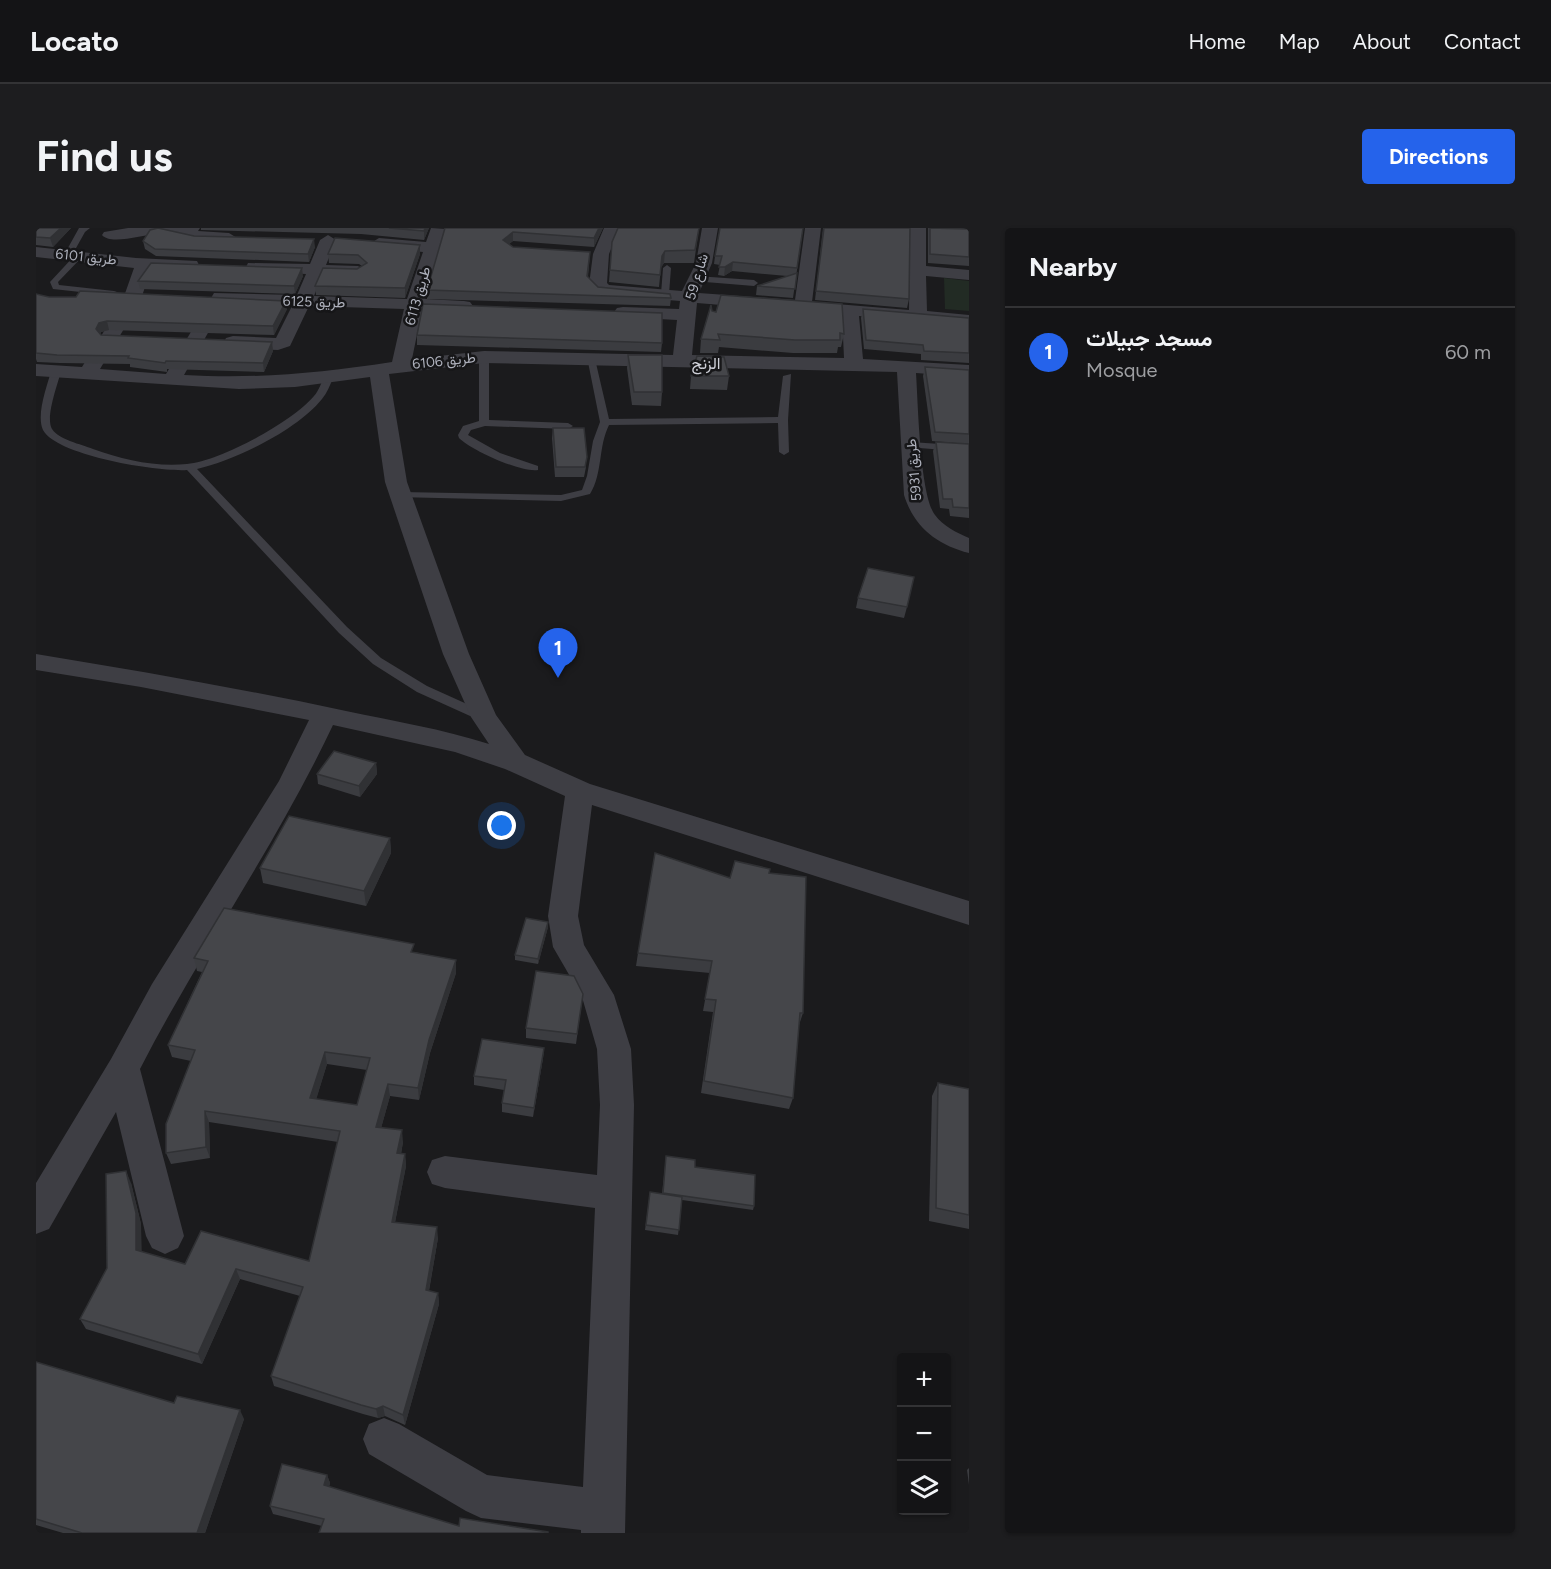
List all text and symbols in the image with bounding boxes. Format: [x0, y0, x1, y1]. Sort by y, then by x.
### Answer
text: Locato [30, 24, 119, 58]
text: Home [1189, 29, 1246, 54]
text: Map [1279, 29, 1320, 54]
text: About [1353, 29, 1411, 54]
text: Contact [1444, 29, 1521, 54]
button: Directions [1362, 129, 1515, 184]
text: Find us [36, 131, 173, 182]
street label: طريق 6101 [54, 245, 118, 269]
text: Nearby [1029, 251, 1117, 283]
street label: شارع 59 [682, 252, 714, 303]
street label: طريق 6113 [402, 265, 434, 327]
street label: طريق 6125 [282, 292, 346, 312]
text: مسجد جبيلات [1086, 325, 1212, 352]
text: 1 [1044, 340, 1053, 364]
text: 60 m [1445, 340, 1491, 364]
street label: طريق 6106 [411, 349, 477, 373]
district label: الزنج [692, 354, 720, 375]
text: Mosque [1086, 358, 1157, 382]
street label: طريق 5931 [903, 438, 925, 502]
pin: 1 [538, 628, 578, 678]
your location [487, 811, 516, 840]
map controls [897, 1353, 951, 1515]
button: + [897, 1353, 951, 1407]
button: − [897, 1407, 951, 1461]
button: layers [897, 1461, 951, 1515]

